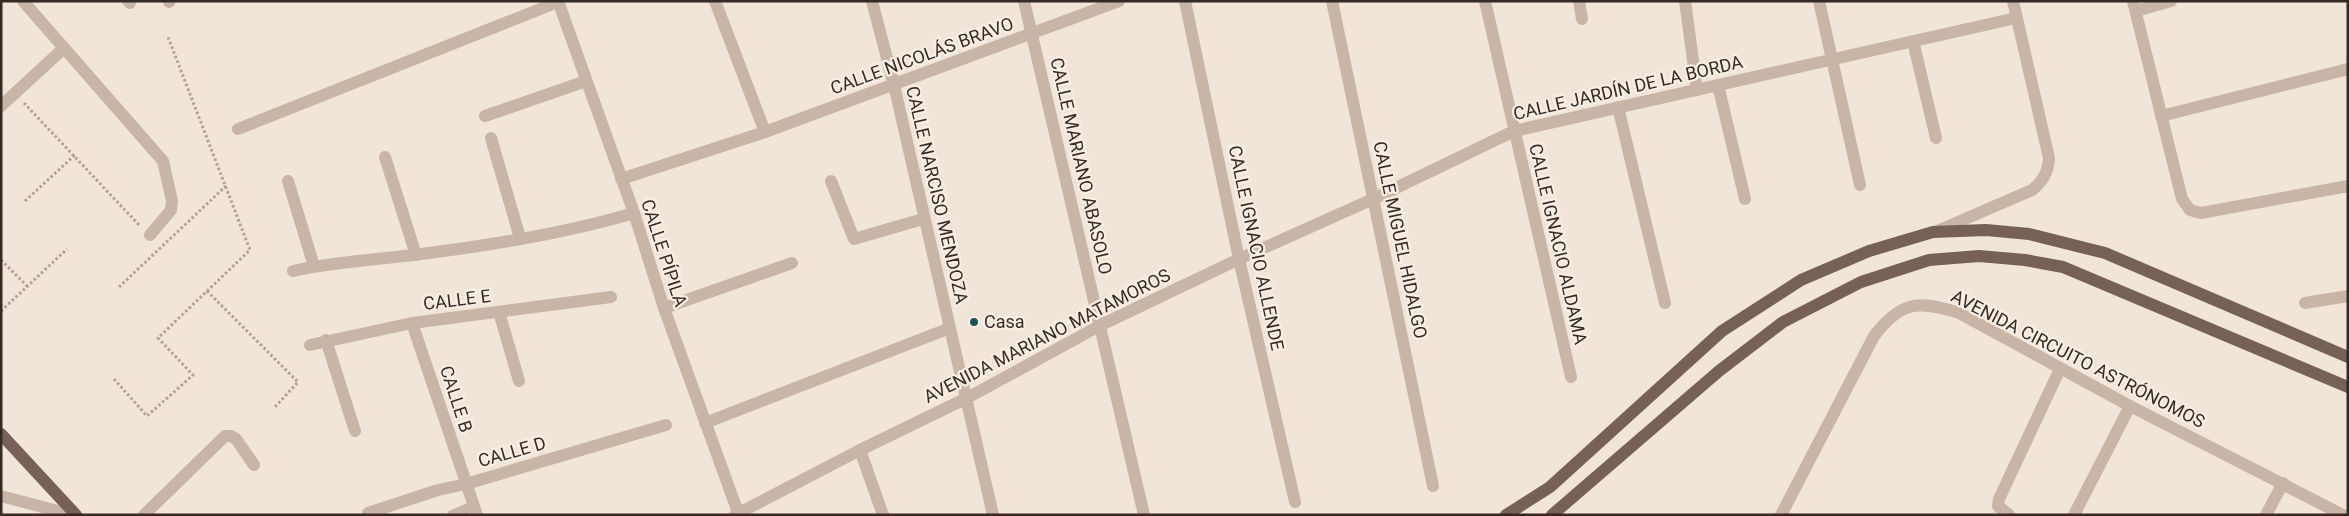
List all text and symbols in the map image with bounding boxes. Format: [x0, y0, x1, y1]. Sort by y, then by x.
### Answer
street label: CALLE NICOLÁS BRAVO [827, 13, 1016, 98]
street label: CALLE JARDÍN DE LA BORDA [1511, 51, 1745, 124]
street label: CALLE MARIANO ABASOLO [1046, 55, 1117, 276]
street label: CALLE NARCISO MENDOZA [902, 84, 973, 306]
street label: CALLE MIGUEL HIDALGO [1369, 139, 1432, 341]
street label: CALLE IGNACIO ALDAMA [1525, 142, 1592, 346]
street label: CALLE IGNACIO ALLENDE [1224, 143, 1288, 352]
street label: CALLE PÍPILA [637, 197, 692, 309]
street label: AVENIDA MARIANO MATAMOROS [920, 264, 1174, 407]
street label: CALLE E [422, 285, 492, 314]
street label: AVENIDA CIRCUITO ASTRÓNOMOS [1948, 285, 2209, 432]
place label: Casa [984, 311, 1025, 332]
marker: Casa [968, 316, 980, 328]
street label: CALLE B [436, 363, 477, 435]
street label: CALLE D [476, 432, 548, 471]

